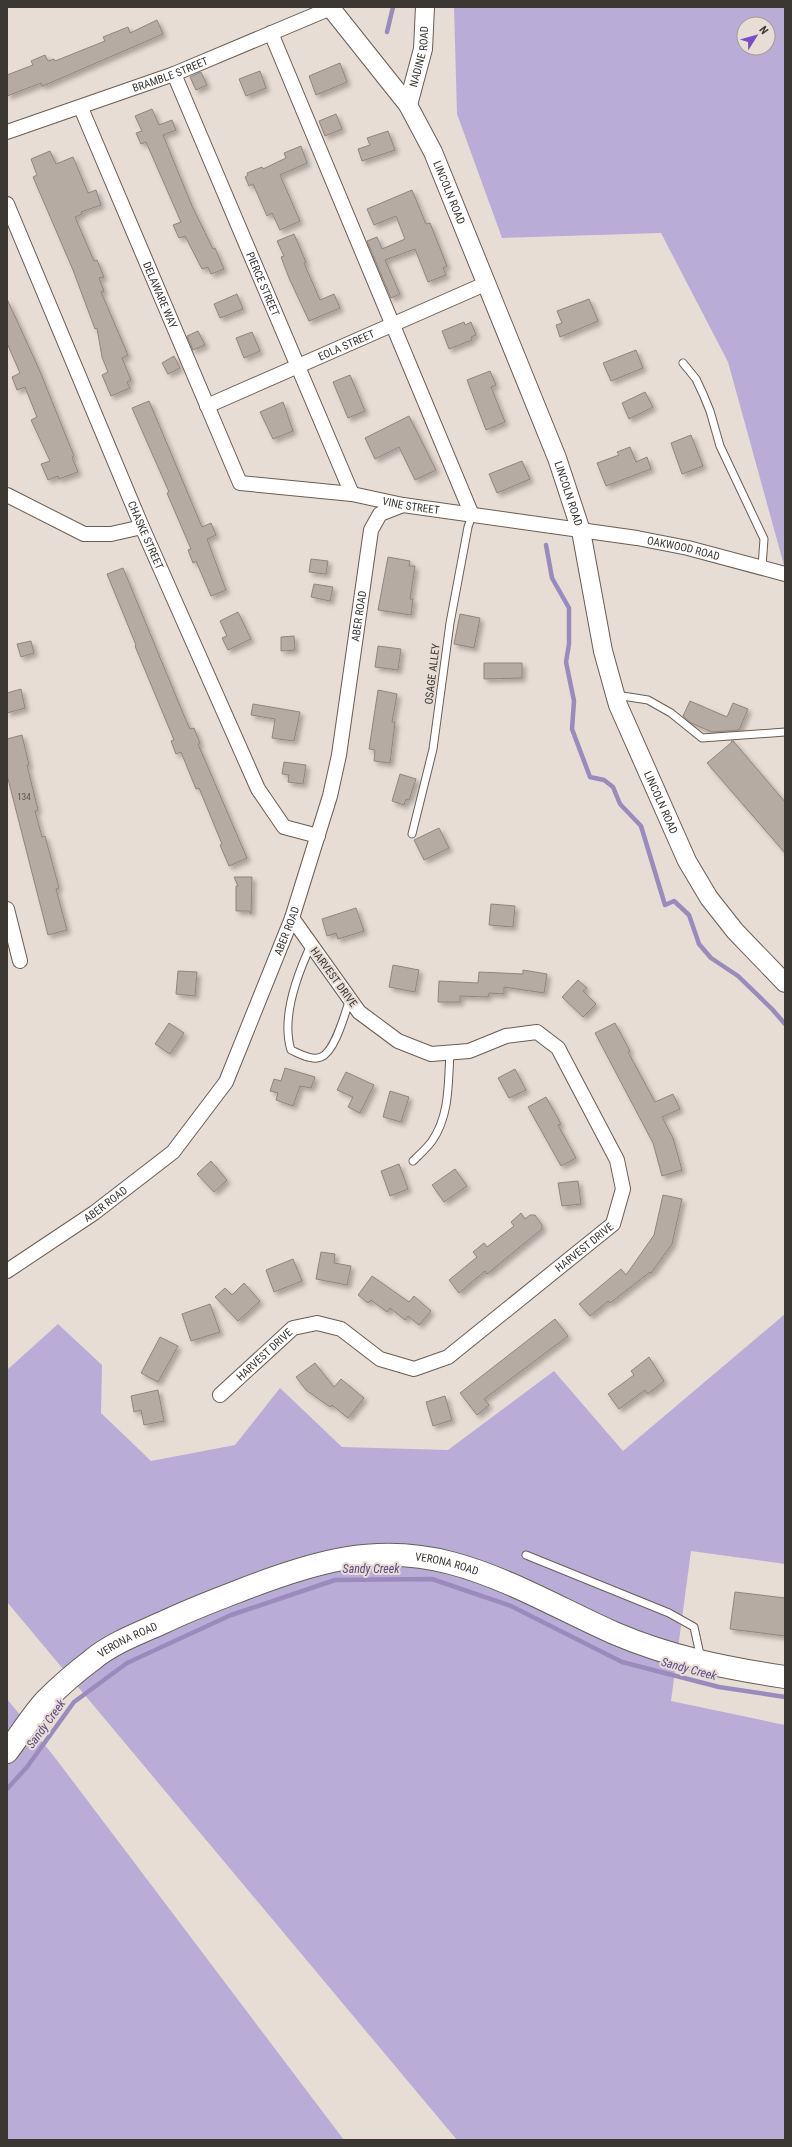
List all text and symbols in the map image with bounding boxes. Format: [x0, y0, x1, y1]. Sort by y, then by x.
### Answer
north arrow [736, 16, 776, 56]
text: N [756, 24, 771, 37]
street label: NADINE ROAD [407, 26, 431, 89]
street label: BRAMBLE STREET [131, 54, 210, 95]
street label: LINCOLN ROAD [430, 159, 468, 226]
street label: PIERCE STREET [243, 250, 282, 318]
street label: DELAWARE WAY [140, 260, 180, 331]
street label: EOLA STREET [316, 327, 377, 363]
street label: LINCOLN ROAD [552, 460, 585, 528]
street label: VINE STREET [381, 495, 441, 517]
street label: CHASKE STREET [125, 499, 166, 572]
street label: OAKWOOD ROAD [646, 534, 721, 563]
street label: ABER ROAD [349, 590, 369, 642]
street label: OSAGE ALLEY [422, 643, 443, 705]
street label: LINCOLN ROAD [641, 769, 680, 836]
house number: 134 [17, 792, 31, 802]
street label: ABER ROAD [272, 905, 302, 957]
street label: HARVEST DRIVE [308, 945, 360, 1010]
street label: ABER ROAD [81, 1184, 130, 1225]
street label: HARVEST DRIVE [553, 1220, 617, 1275]
street label: HARVEST DRIVE [234, 1326, 295, 1384]
street label: VERONA ROAD [414, 1550, 480, 1578]
water label: Sandy Creek [343, 1562, 400, 1576]
street label: VERONA ROAD [95, 1620, 159, 1661]
water label: Sandy Creek [660, 1655, 719, 1683]
water label: Sandy Creek [24, 1696, 69, 1751]

